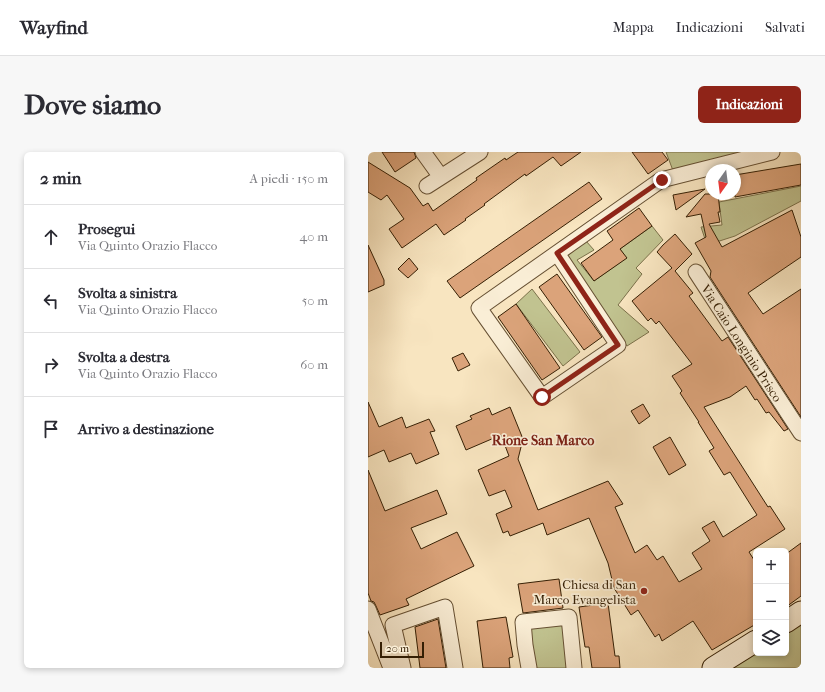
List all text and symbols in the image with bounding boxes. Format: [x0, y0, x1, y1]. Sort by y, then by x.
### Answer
text: Wayfind [20, 17, 88, 39]
text: Mappa [613, 19, 654, 36]
text: Indicazioni [676, 19, 743, 36]
text: Salvati [765, 19, 805, 36]
button: Indicazioni [698, 86, 801, 123]
text: Dove siamo [24, 88, 161, 121]
north arrow [705, 164, 741, 200]
text: 2 min [40, 168, 81, 188]
text: A piedi · 150 m [250, 171, 328, 186]
route end [653, 171, 671, 189]
text: Prosegui [78, 220, 135, 238]
icon: ahead [40, 226, 62, 248]
text: 40 m [300, 229, 328, 244]
text: Via Quinto Orazio Flacco [78, 238, 217, 253]
street label: Via Caio Longinio Prisco [697, 281, 785, 405]
text: Svolta a sinistra [78, 284, 177, 302]
icon: left [40, 290, 62, 312]
text: 50 m [302, 293, 328, 308]
text: Via Quinto Orazio Flacco [78, 302, 217, 317]
text: Svolta a destra [78, 348, 170, 366]
icon: right [40, 354, 62, 376]
text: 60 m [300, 357, 328, 372]
text: Via Quinto Orazio Flacco [78, 366, 217, 381]
route start [533, 388, 551, 406]
icon: arrive [40, 418, 62, 440]
text: Arrivo a destinazione [78, 420, 214, 438]
district label: Rione San Marco [492, 432, 594, 449]
map controls [753, 548, 789, 656]
button: + [753, 548, 789, 584]
place label: Chiesa di San Marco Evangelista [534, 577, 637, 607]
button: − [753, 584, 789, 620]
marker: Chiesa di San Marco Evangelista [639, 586, 649, 596]
button: layers [753, 620, 789, 656]
scale bar [380, 640, 424, 659]
text: 20 m [386, 642, 409, 655]

